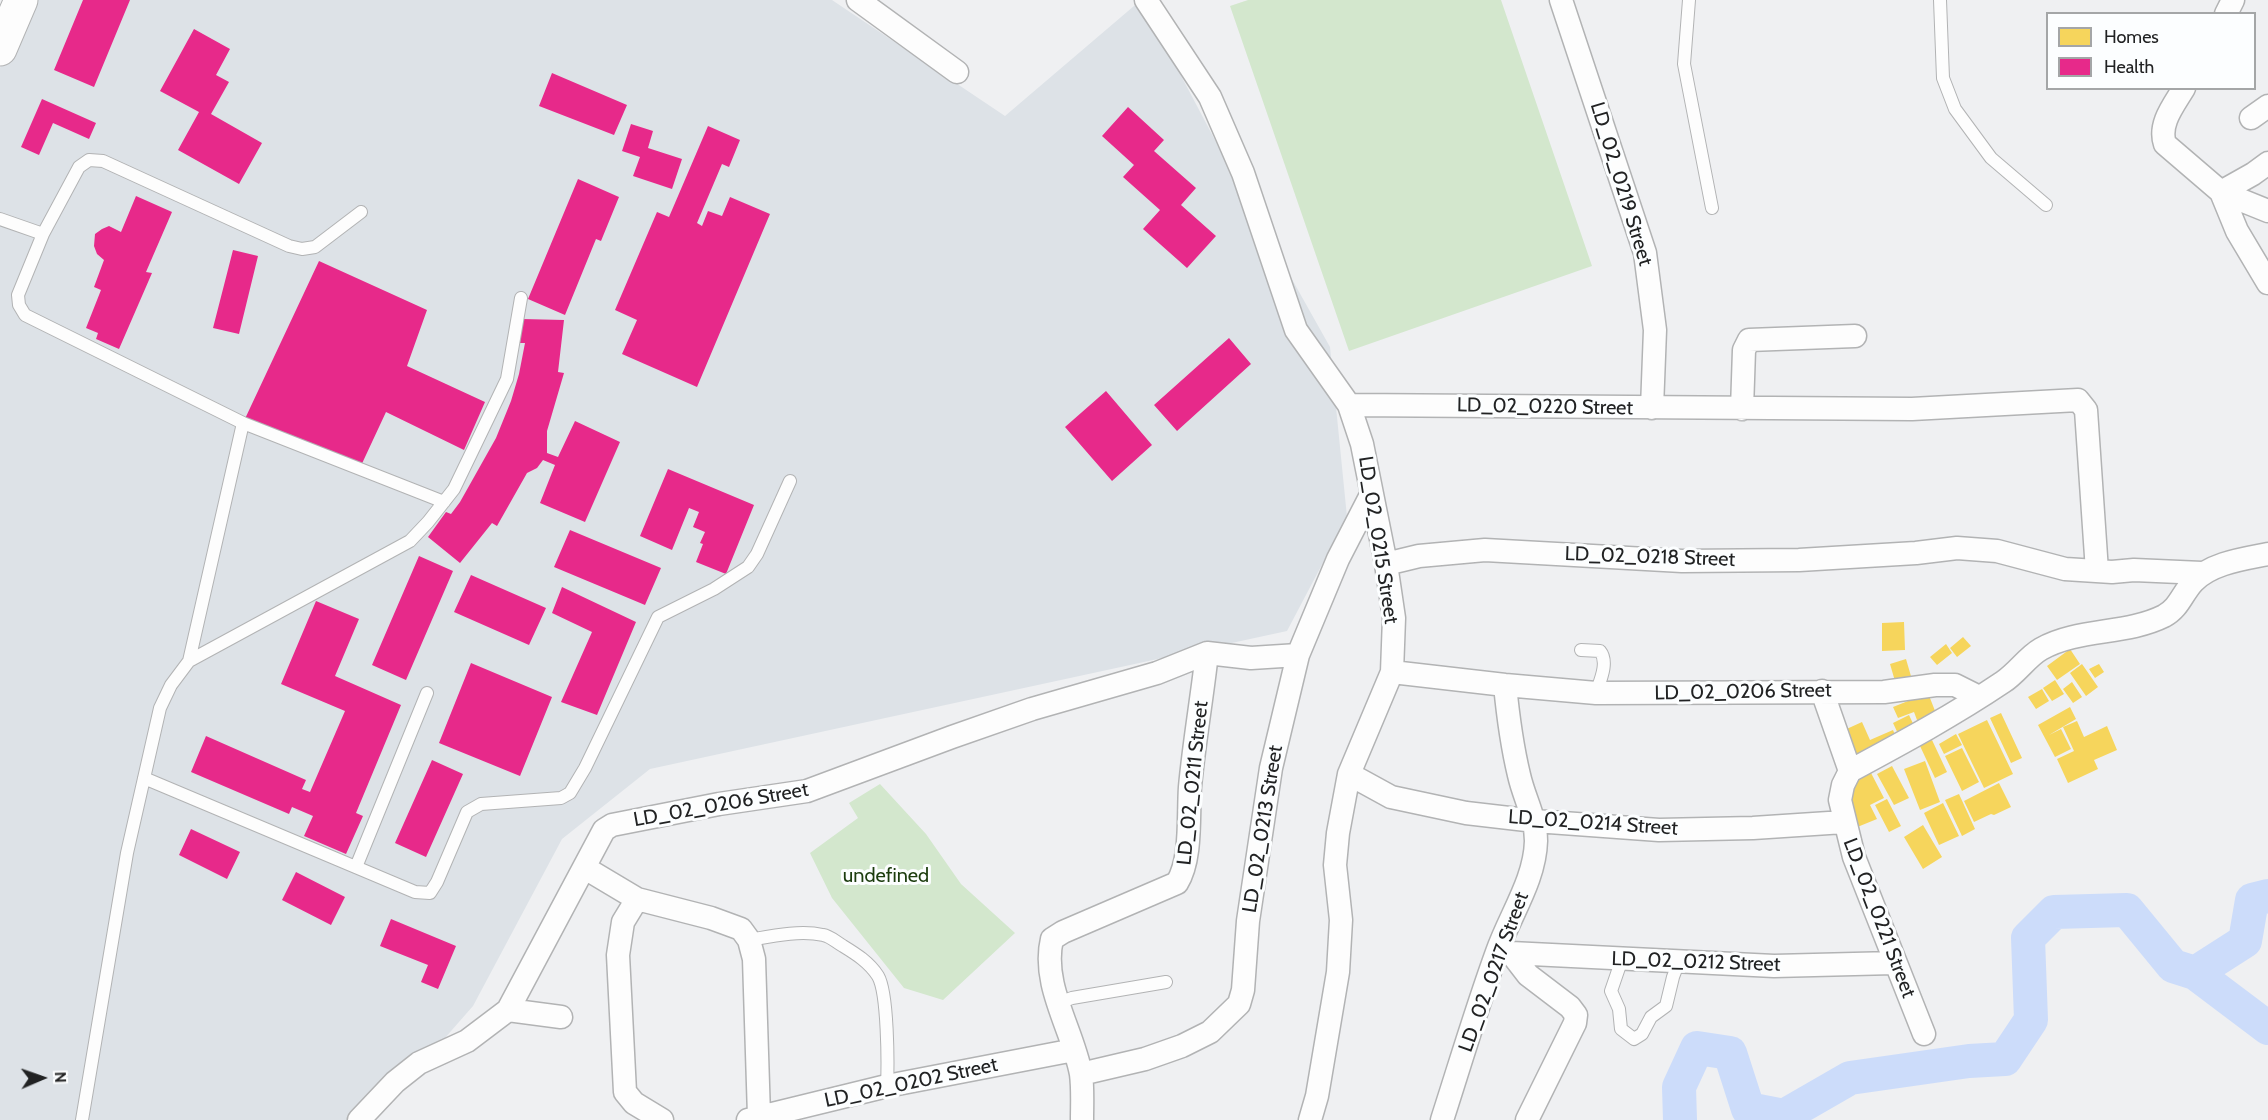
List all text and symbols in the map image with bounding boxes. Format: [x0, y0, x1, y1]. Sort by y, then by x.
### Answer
legend [2046, 12, 2256, 90]
text: Homes [2104, 26, 2159, 48]
text: Health [2104, 56, 2154, 78]
street label: LD_02_0219 Street [1585, 99, 1657, 269]
street label: LD_02_0220 Street [1457, 393, 1633, 421]
street label: LD_02_0215 Street [1353, 455, 1403, 625]
street label: LD_02_0218 Street [1564, 542, 1736, 572]
street label: LD_02_0206 Street [1654, 678, 1832, 706]
street label: LD_02_0211 Street [1172, 700, 1214, 866]
street label: LD_02_0213 Street [1238, 744, 1288, 914]
street label: LD_02_0206 Street [632, 778, 810, 832]
street label: LD_02_0214 Street [1507, 805, 1679, 841]
street label: LD_02_0221 Street [1838, 835, 1920, 1001]
park label: undefined [843, 864, 929, 888]
street label: LD_02_0217 Street [1454, 889, 1534, 1055]
street label: LD_02_0212 Street [1611, 947, 1781, 977]
north arrow [12, 1048, 72, 1108]
street label: LD_02_0202 Street [822, 1053, 1000, 1113]
text: N [51, 1071, 70, 1083]

